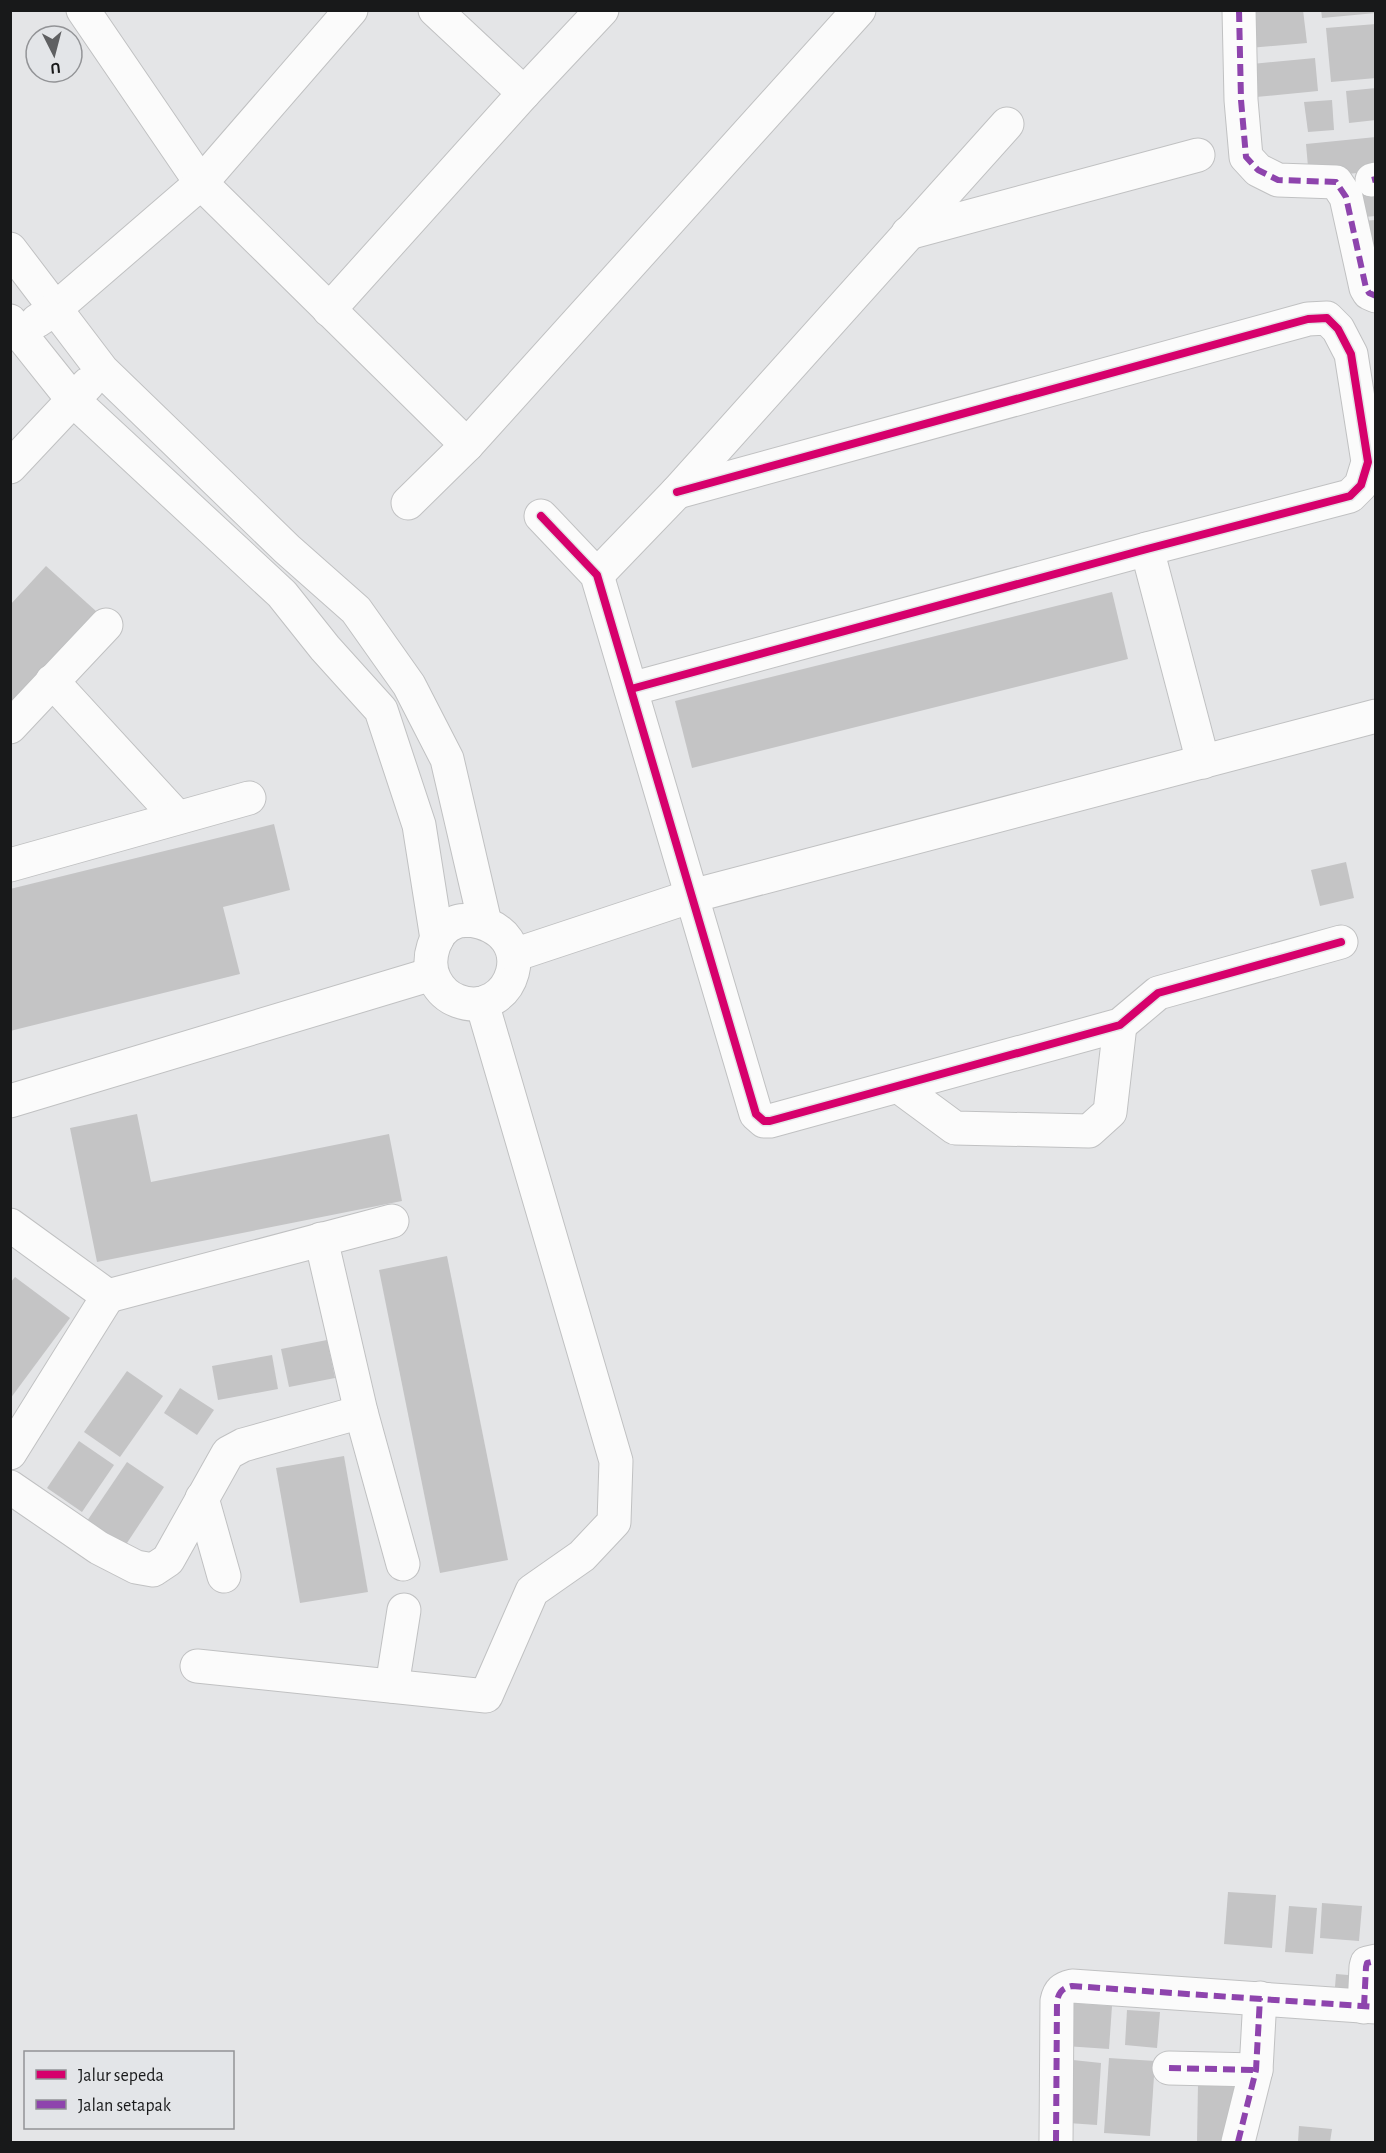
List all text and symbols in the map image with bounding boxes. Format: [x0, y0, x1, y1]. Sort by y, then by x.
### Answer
north arrow [24, 24, 84, 84]
text: U [50, 59, 61, 76]
legend [24, 2051, 234, 2129]
text: Jalur sepeda [78, 2067, 164, 2085]
text: Jalan setapak [78, 2097, 172, 2115]

